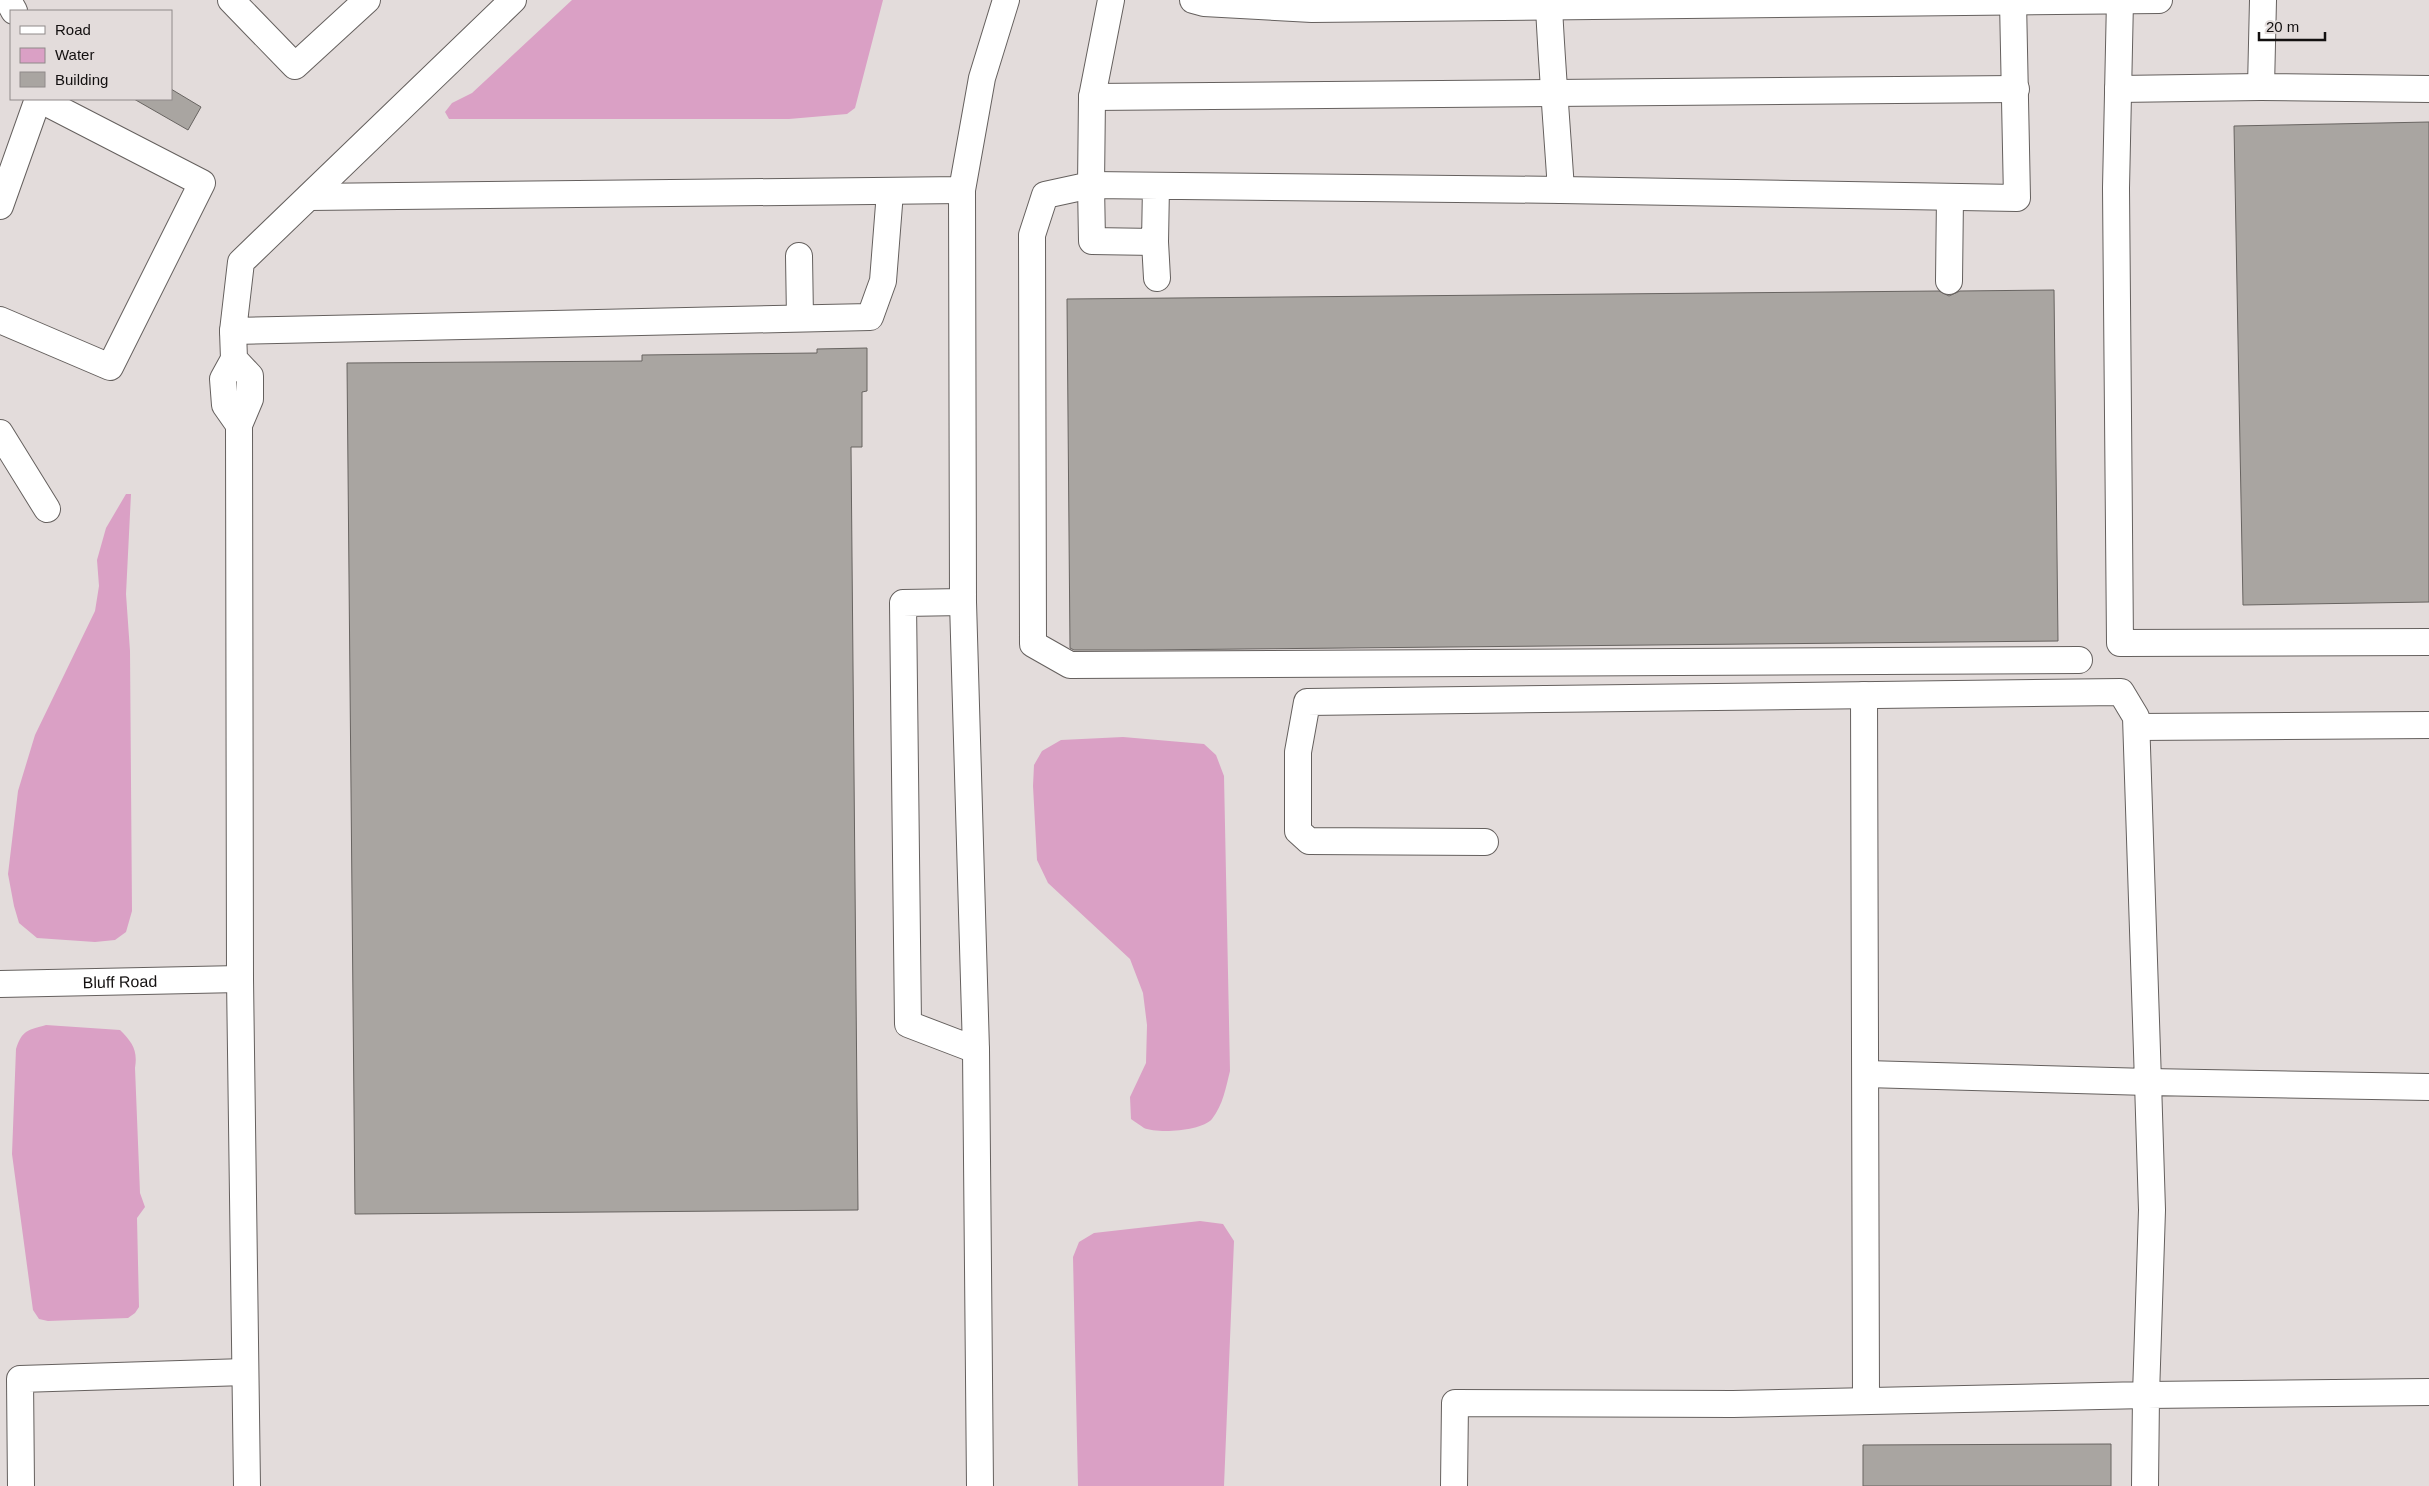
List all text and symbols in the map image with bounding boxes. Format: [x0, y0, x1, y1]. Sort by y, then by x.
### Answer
legend [10, 10, 172, 100]
scale bar [2259, 10, 2325, 42]
text: 20 m [2266, 18, 2299, 35]
text: Road [55, 21, 91, 38]
text: Water [55, 46, 94, 63]
text: Building [55, 71, 108, 88]
street label: Bluff Road [83, 972, 157, 991]

